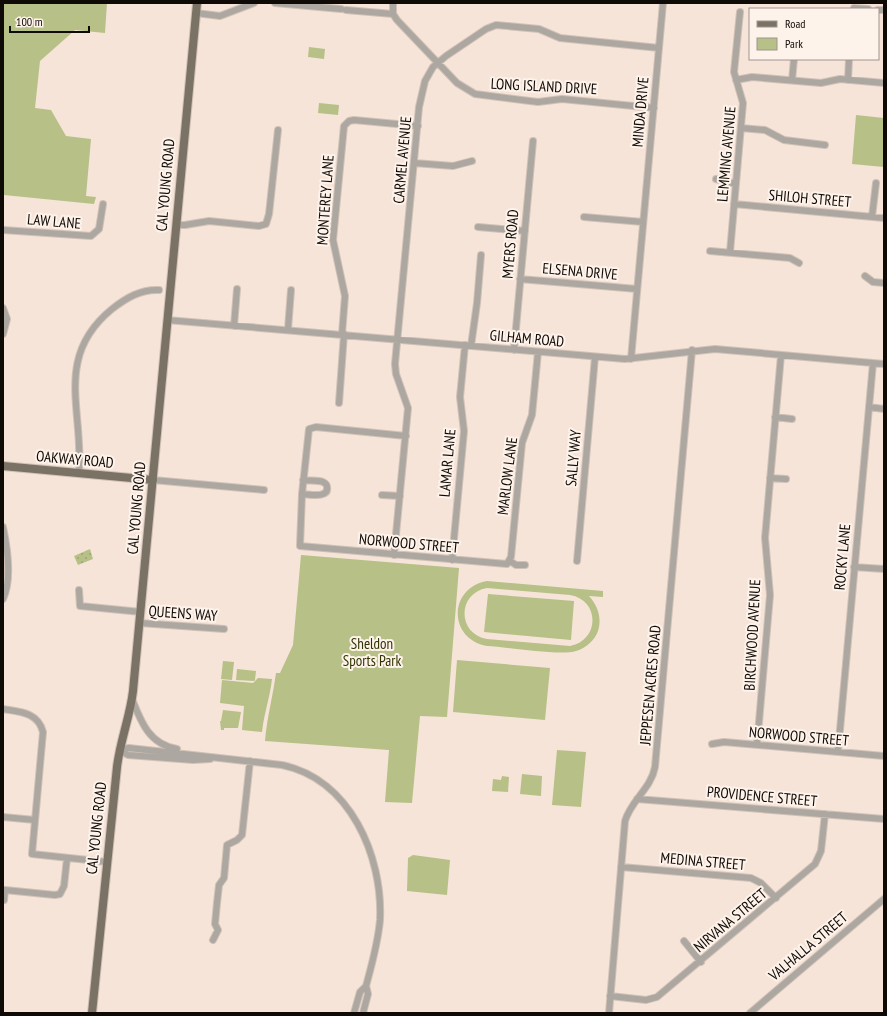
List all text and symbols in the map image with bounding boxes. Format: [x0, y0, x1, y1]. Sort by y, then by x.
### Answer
scale bar [10, 8, 89, 34]
legend [749, 8, 879, 60]
text: 100 m [16, 14, 43, 29]
text: Road [785, 16, 805, 31]
text: Park [785, 36, 803, 51]
street label: LONG ISLAND DRIVE [490, 74, 598, 98]
street label: MINDA DRIVE [627, 76, 653, 148]
street label: LEMMING AVENUE [712, 106, 740, 202]
street label: CARMEL AVENUE [389, 116, 415, 204]
street label: CAL YOUNG ROAD [151, 138, 179, 232]
street label: MONTEREY LANE [312, 154, 338, 246]
street label: SHILOH STREET [768, 185, 852, 211]
street label: LAW LANE [26, 209, 82, 233]
street label: MYERS ROAD [498, 209, 522, 279]
street label: ELSENA DRIVE [542, 258, 618, 284]
street label: GILHAM ROAD [489, 325, 565, 351]
street label: LAMAR LANE [435, 428, 459, 498]
street label: SALLY WAY [561, 429, 585, 487]
street label: MARLOW LANE [493, 436, 521, 516]
street label: OAKWAY ROAD [36, 446, 115, 472]
street label: CAL YOUNG ROAD [122, 461, 150, 555]
street label: ROCKY LANE [830, 523, 854, 591]
street label: NORWOOD STREET [358, 529, 460, 557]
street label: BIRCHWOOD AVENUE [740, 579, 764, 691]
street label: QUEENS WAY [148, 601, 218, 625]
street label: JEPPESEN ACRES ROAD [635, 624, 665, 747]
park label: Sheldon Sports Park [343, 634, 401, 670]
street label: NORWOOD STREET [748, 722, 850, 750]
street label: CAL YOUNG ROAD [82, 781, 110, 875]
street label: PROVIDENCE STREET [706, 782, 818, 810]
street label: MEDINA STREET [660, 848, 747, 874]
street label: NIRVANA STREET [690, 884, 771, 956]
street label: VALHALLA STREET [764, 907, 851, 985]

